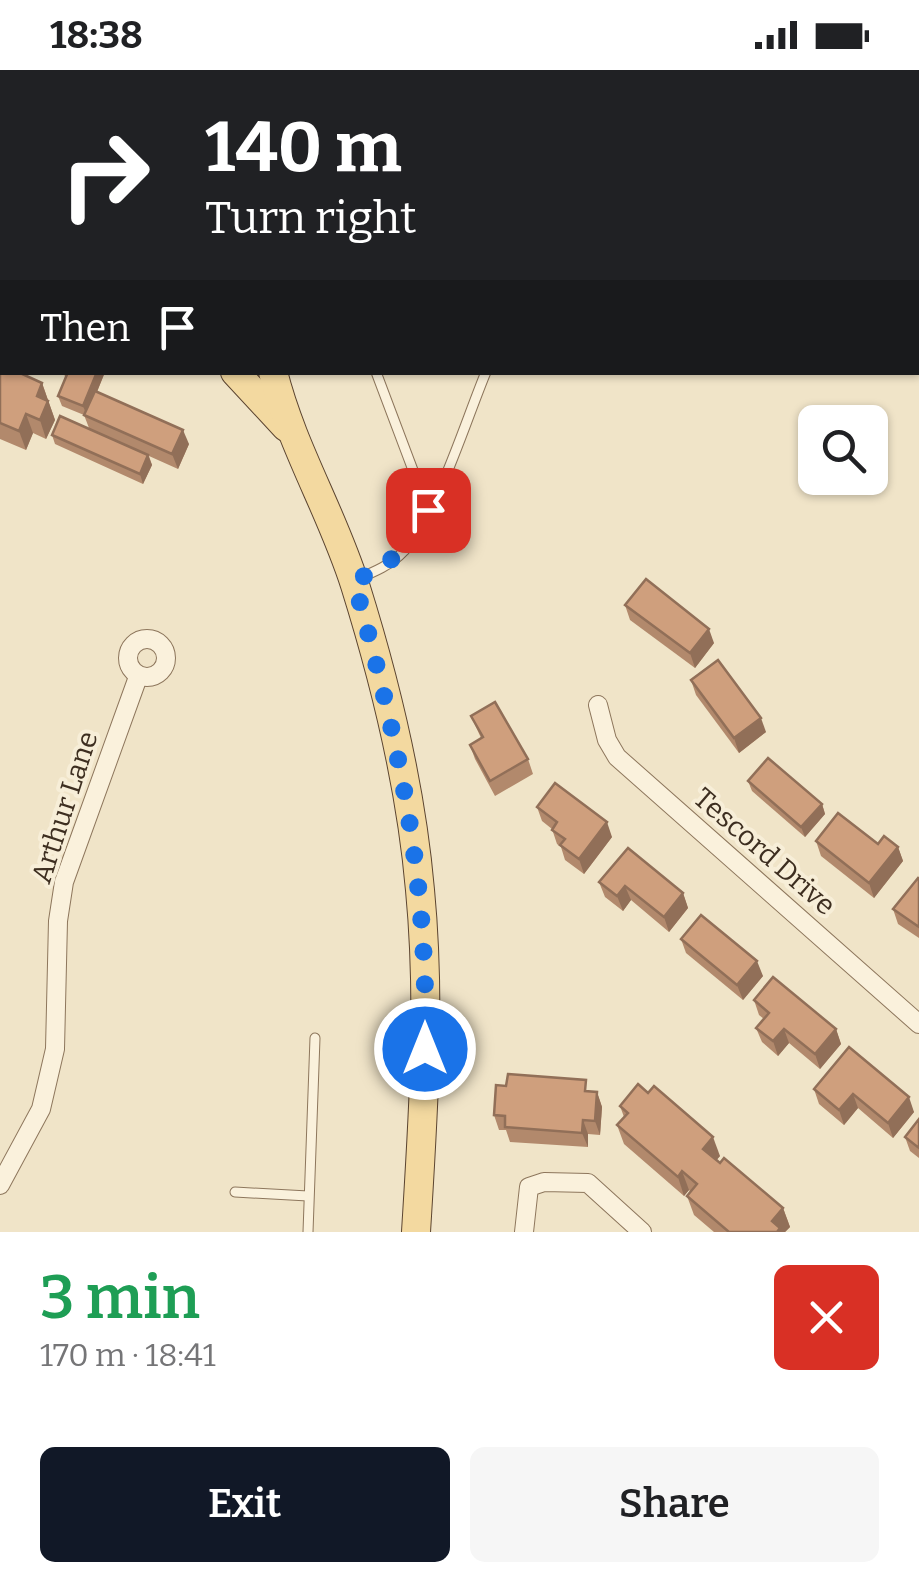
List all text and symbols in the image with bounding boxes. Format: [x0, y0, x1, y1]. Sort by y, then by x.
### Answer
text: 18:38 [50, 12, 143, 58]
text: 140 m [205, 106, 402, 190]
icon: right [40, 110, 170, 240]
text: Turn right [205, 191, 417, 245]
icon: arrive [150, 300, 205, 355]
text: Then [40, 305, 130, 351]
map controls [798, 405, 888, 495]
button: search [798, 405, 888, 495]
pin [386, 468, 471, 553]
icon: arrive [401, 483, 456, 538]
street label: Arthur Lane [24, 727, 105, 887]
street label: Tescord Drive [687, 781, 842, 922]
position arrow [373, 997, 477, 1101]
text: 3 min [40, 1262, 200, 1334]
button: close [774, 1265, 879, 1370]
text: 170 m · 18:41 [40, 1336, 216, 1374]
button: Exit [40, 1447, 450, 1562]
button: Share [470, 1447, 879, 1562]

